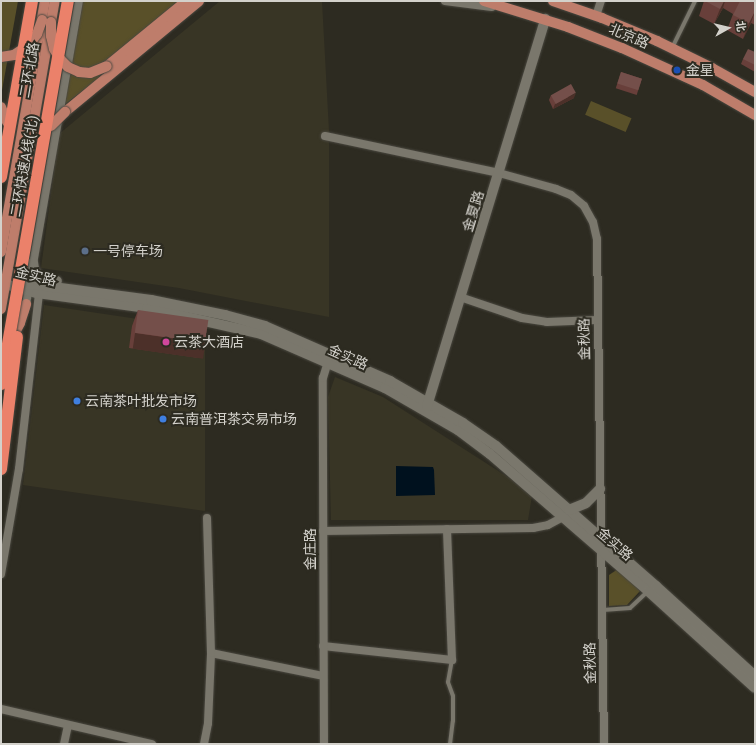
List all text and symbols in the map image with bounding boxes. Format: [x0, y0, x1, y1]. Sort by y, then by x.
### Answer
north arrow [708, 8, 748, 48]
street label: 北京路 [606, 20, 652, 52]
text: 北 [733, 20, 748, 33]
street label: 二环北路 [16, 41, 42, 99]
place label: 金星 [686, 62, 714, 78]
marker: 金星 [671, 64, 683, 76]
street label: 二环快速A线(北) [7, 114, 41, 218]
street label: 金夏路 [459, 188, 487, 234]
place label: 一号停车场 [93, 243, 163, 259]
marker: 一号停车场 [80, 246, 90, 256]
street label: 金实路 [14, 263, 58, 289]
street label: 金秋路 [575, 318, 593, 360]
place label: 云茶大酒店 [174, 334, 244, 350]
marker: 云茶大酒店 [161, 337, 171, 347]
street label: 金实路 [325, 341, 371, 373]
place label: 云南茶叶批发市场 [85, 393, 197, 409]
marker: 云南茶叶批发市场 [72, 396, 82, 406]
place label: 云南普洱茶交易市场 [171, 411, 297, 427]
marker: 云南普洱茶交易市场 [158, 414, 168, 424]
street label: 金实路 [594, 524, 636, 564]
street label: 金庄路 [302, 528, 318, 570]
street label: 金秋路 [581, 642, 599, 684]

